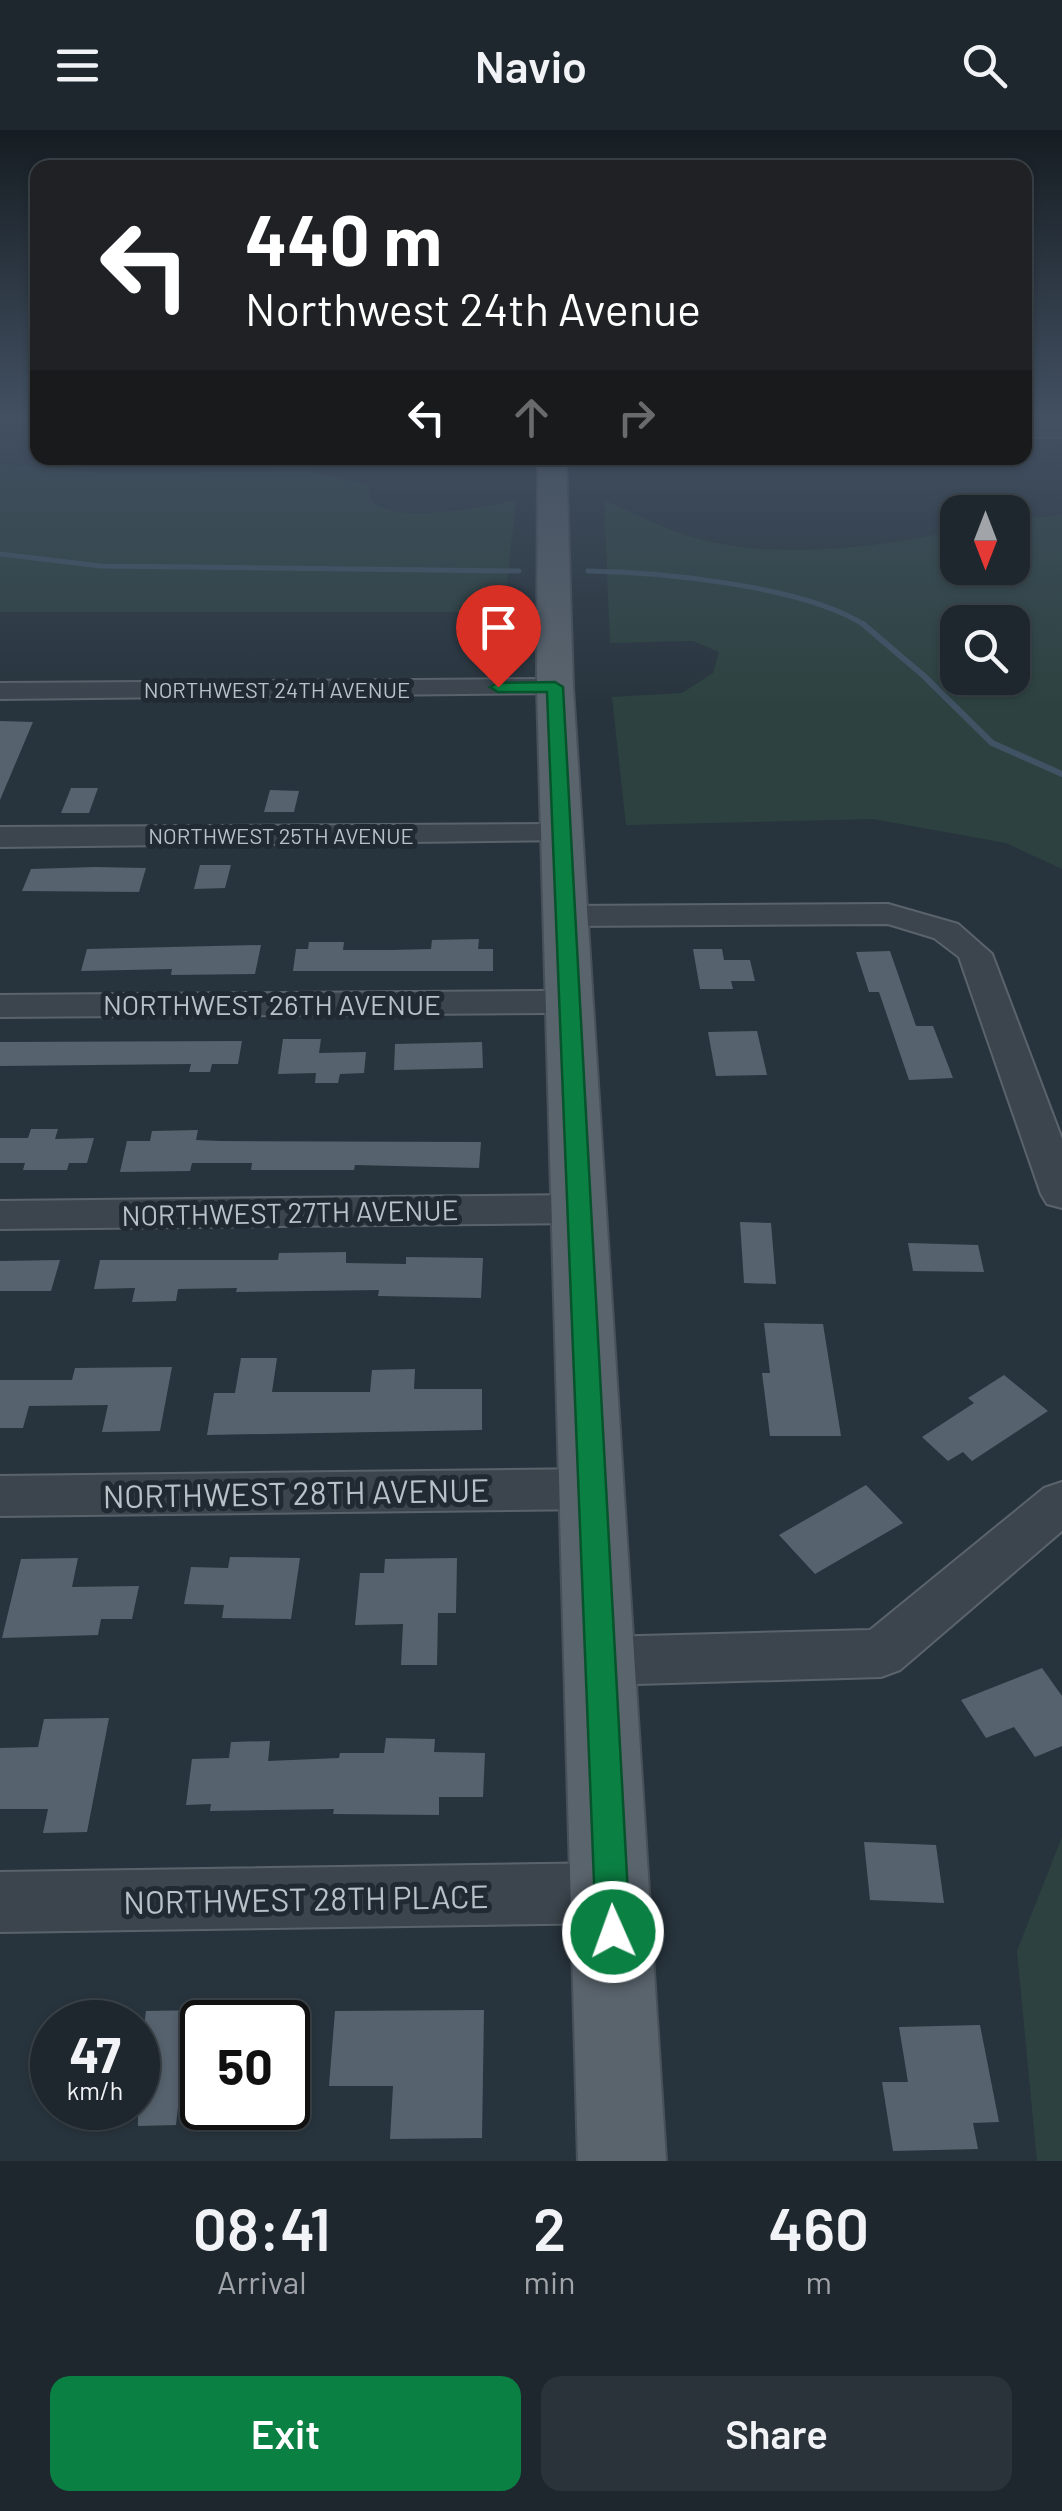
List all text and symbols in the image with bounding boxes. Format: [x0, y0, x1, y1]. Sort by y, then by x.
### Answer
icon: menu [50, 38, 105, 93]
text: Navio [475, 38, 587, 92]
icon: search [957, 38, 1012, 93]
text: 440 m [245, 196, 442, 280]
icon: left [80, 200, 210, 330]
text: Northwest 24th Avenue [245, 281, 701, 335]
icon: left [399, 390, 454, 445]
icon: ahead [504, 390, 559, 445]
icon: right [609, 390, 664, 445]
north arrow [940, 495, 1030, 585]
map controls [940, 495, 1030, 695]
pin [456, 585, 541, 688]
icon: arrive [471, 600, 526, 655]
button: search [940, 605, 1030, 695]
street label: NORTHWEST 24TH AVENUE [144, 676, 410, 702]
street label: NORTHWEST 25TH AVENUE [148, 822, 414, 848]
street label: NORTHWEST 26TH AVENUE [103, 987, 441, 1021]
street label: NORTHWEST 27TH AVENUE [121, 1192, 459, 1232]
street label: NORTHWEST 28TH AVENUE [102, 1470, 490, 1514]
street label: NORTHWEST 28TH PLACE [123, 1876, 489, 1920]
position arrow [561, 1880, 665, 1984]
speed limit sign: 50 [180, 2000, 310, 2130]
text: 47 [69, 2023, 121, 2083]
text: km/h [67, 2075, 123, 2105]
text: 08:41 [193, 2191, 331, 2263]
text: 2 [533, 2191, 566, 2263]
text: 460 [768, 2191, 869, 2263]
text: Arrival [217, 2262, 307, 2300]
text: min [524, 2262, 575, 2300]
text: m [805, 2262, 832, 2300]
button: Exit [50, 2376, 521, 2491]
button: Share [541, 2376, 1012, 2491]

